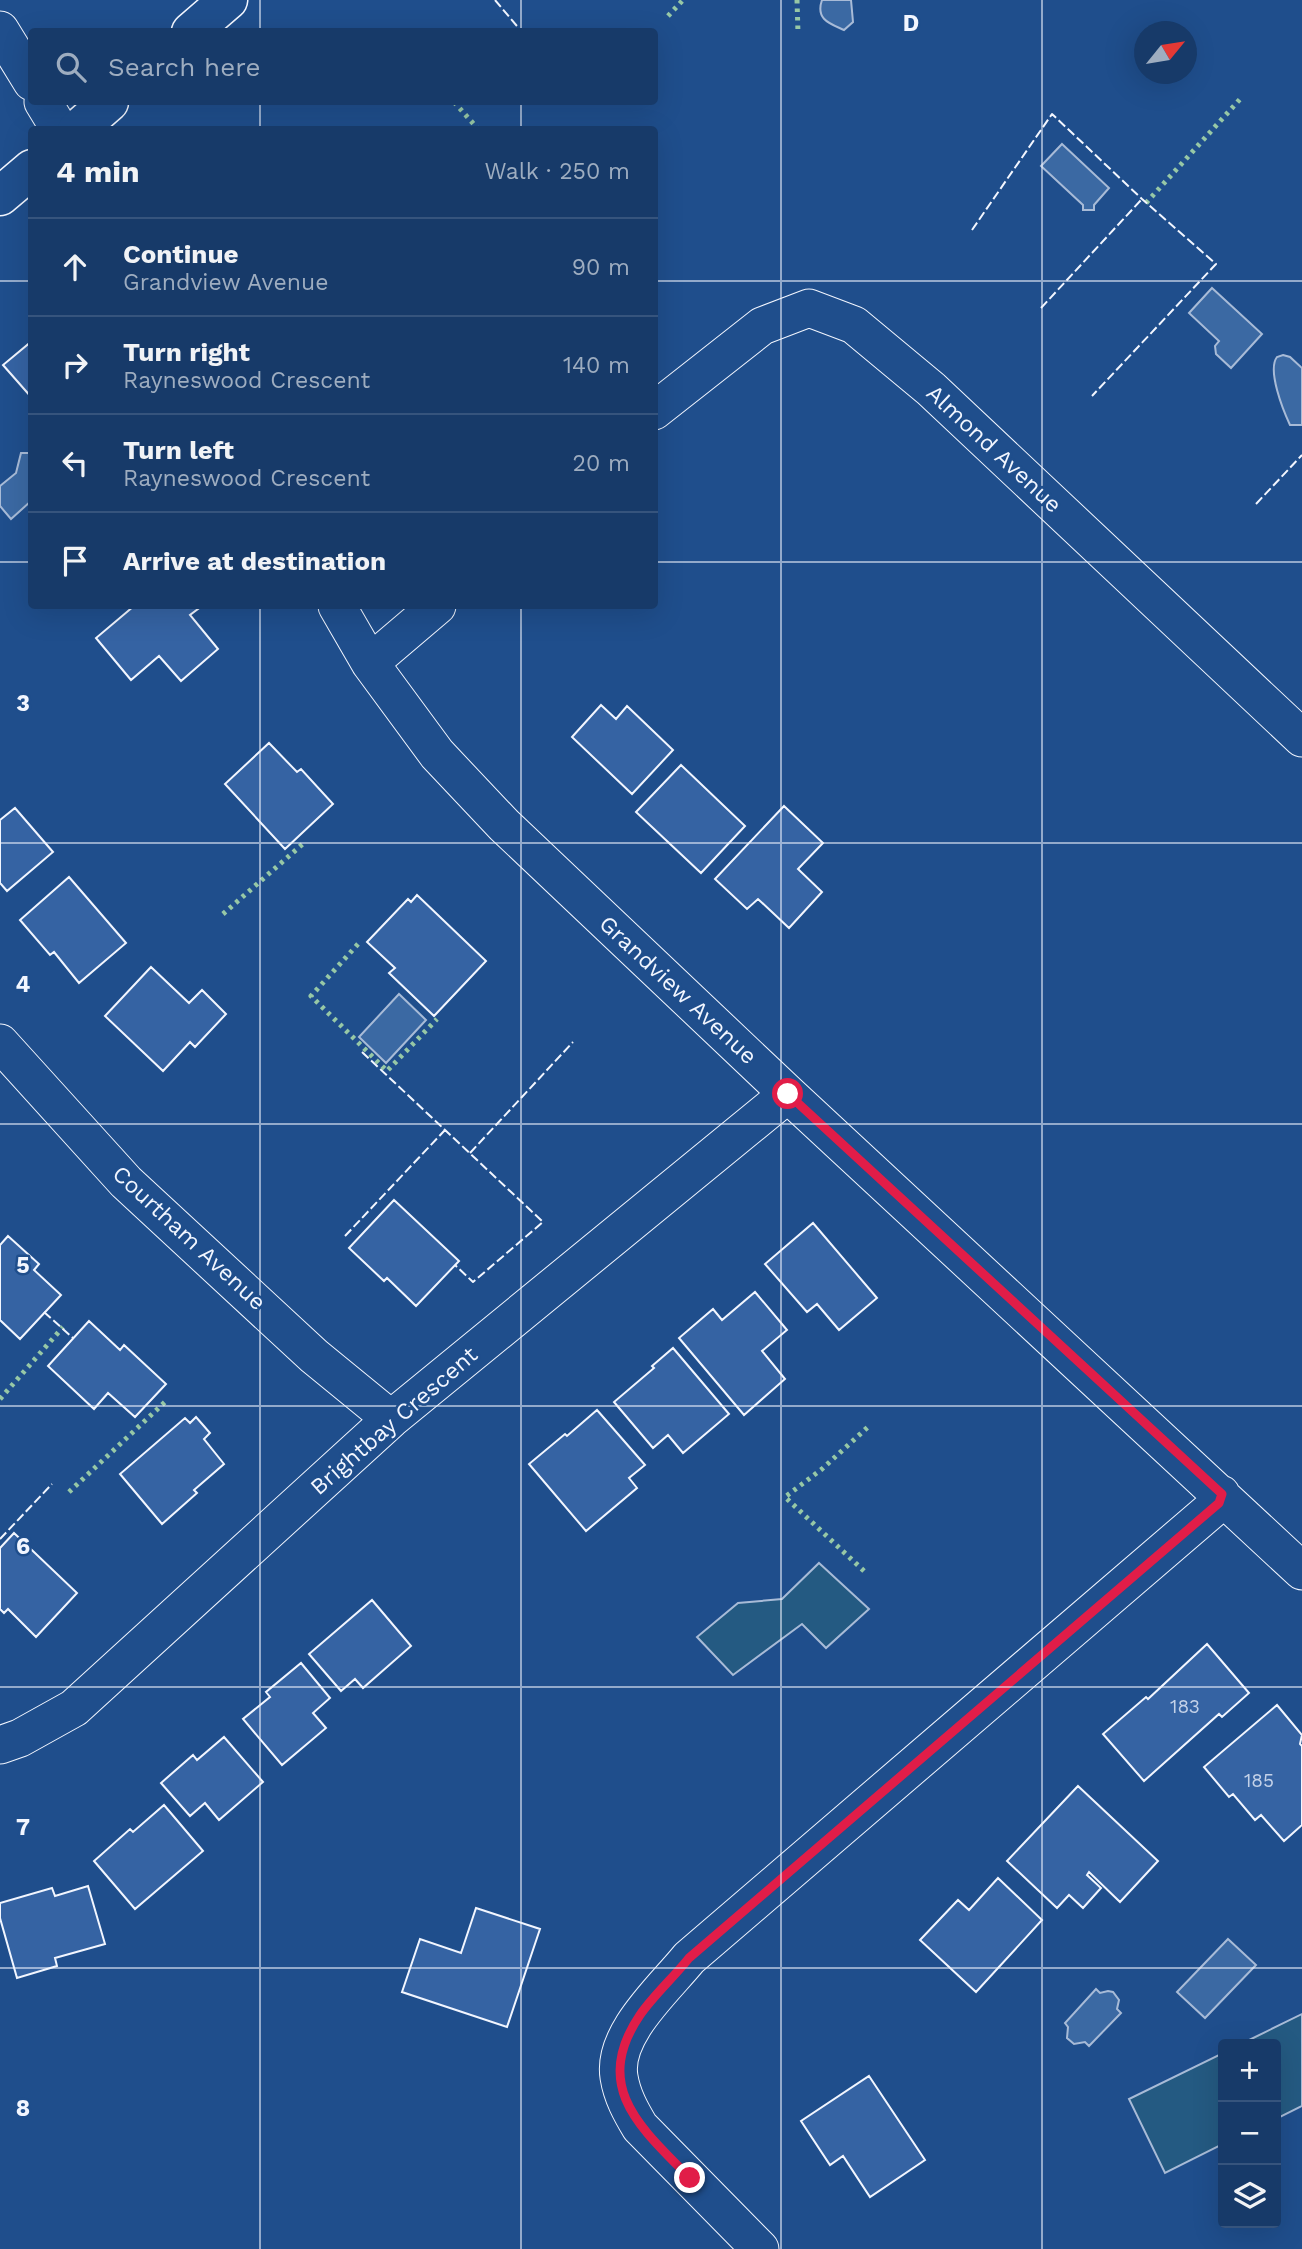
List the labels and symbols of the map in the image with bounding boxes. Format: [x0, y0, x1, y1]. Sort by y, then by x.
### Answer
text: D [903, 10, 919, 37]
north arrow [1134, 21, 1197, 84]
street label: Almond Avenue [921, 379, 1067, 519]
text: 3 [16, 690, 30, 717]
street label: Grandview Avenue [594, 910, 762, 1070]
text: 4 [16, 971, 31, 998]
route start [772, 1078, 803, 1109]
street label: Courtham Avenue [107, 1160, 271, 1316]
text: 5 [16, 1252, 30, 1279]
street label: Brightbay Crescent [305, 1341, 483, 1501]
text: 6 [16, 1533, 30, 1560]
house number: 183 [1170, 1695, 1200, 1718]
house number: 185 [1244, 1769, 1274, 1792]
text: 7 [16, 1814, 30, 1841]
text: 8 [16, 2095, 30, 2122]
route end [674, 2162, 705, 2193]

